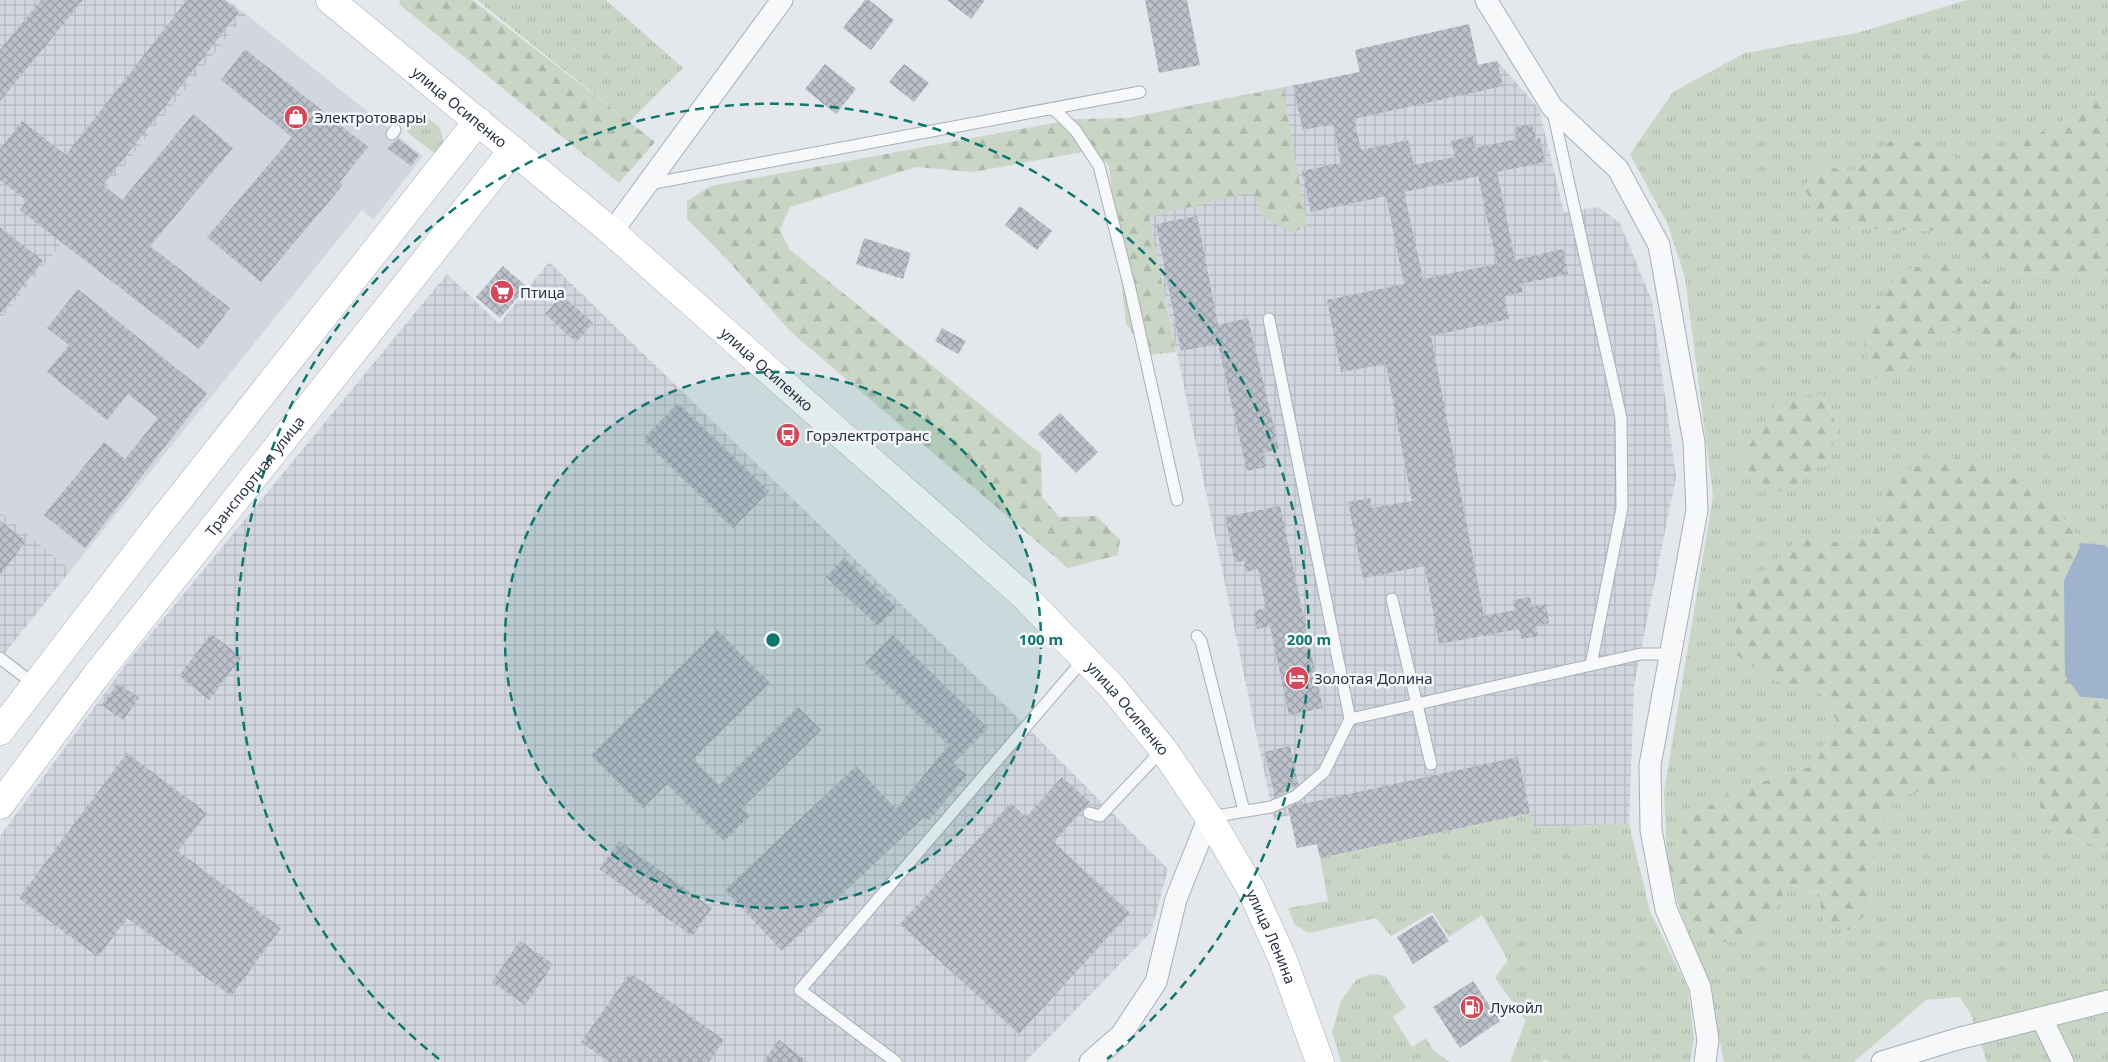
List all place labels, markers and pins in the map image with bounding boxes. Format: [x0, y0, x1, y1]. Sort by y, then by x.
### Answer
shop icon: Электротовары [283, 104, 309, 130]
place label: Электротовары [314, 107, 427, 127]
supermarket icon: Птица [489, 279, 515, 305]
place label: Птица [520, 282, 565, 302]
bus stop icon: Горэлектротранс [775, 422, 801, 448]
place label: Горэлектротранс [806, 425, 929, 445]
centre of rings [764, 631, 782, 649]
hotel icon: Золотая Долина [1284, 665, 1310, 691]
place label: Золотая Долина [1314, 668, 1433, 688]
fuel station icon: Лукойл [1459, 994, 1485, 1020]
place label: Лукойл [1490, 997, 1543, 1017]

